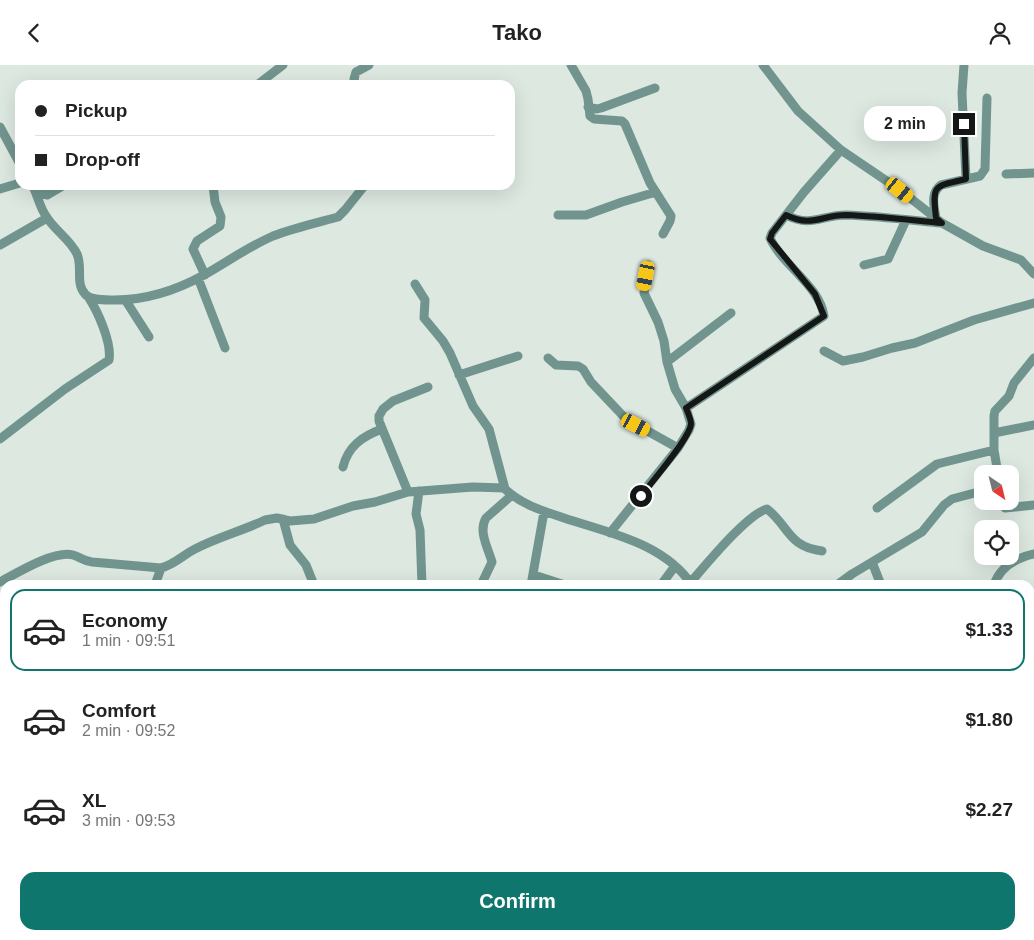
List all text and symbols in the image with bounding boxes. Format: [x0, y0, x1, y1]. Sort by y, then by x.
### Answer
icon: back [20, 19, 48, 47]
icon: person [986, 19, 1014, 47]
text: Tako [492, 20, 542, 45]
text: Pickup [65, 100, 127, 121]
callout: 2 min [864, 107, 946, 141]
route end [953, 113, 975, 135]
text: 2 min [884, 115, 926, 132]
text: Drop-off [65, 149, 140, 170]
car [883, 175, 916, 205]
car [635, 260, 656, 292]
car [619, 412, 652, 438]
north arrow [974, 465, 1019, 510]
map controls [974, 465, 1019, 565]
route start [630, 485, 652, 507]
button: locate [974, 520, 1019, 565]
icon: car [22, 608, 67, 653]
text: Economy [82, 610, 168, 631]
text: $1.33 [965, 619, 1013, 640]
text: 1 min · 09:51 [82, 632, 175, 649]
icon: car [22, 698, 67, 743]
text: Comfort [82, 700, 156, 721]
text: $1.80 [965, 709, 1013, 730]
text: 2 min · 09:52 [82, 722, 175, 739]
icon: car [22, 788, 67, 833]
text: XL [82, 790, 106, 811]
text: $2.27 [965, 799, 1013, 820]
text: 3 min · 09:53 [82, 812, 175, 829]
button: Confirm [20, 872, 1015, 930]

